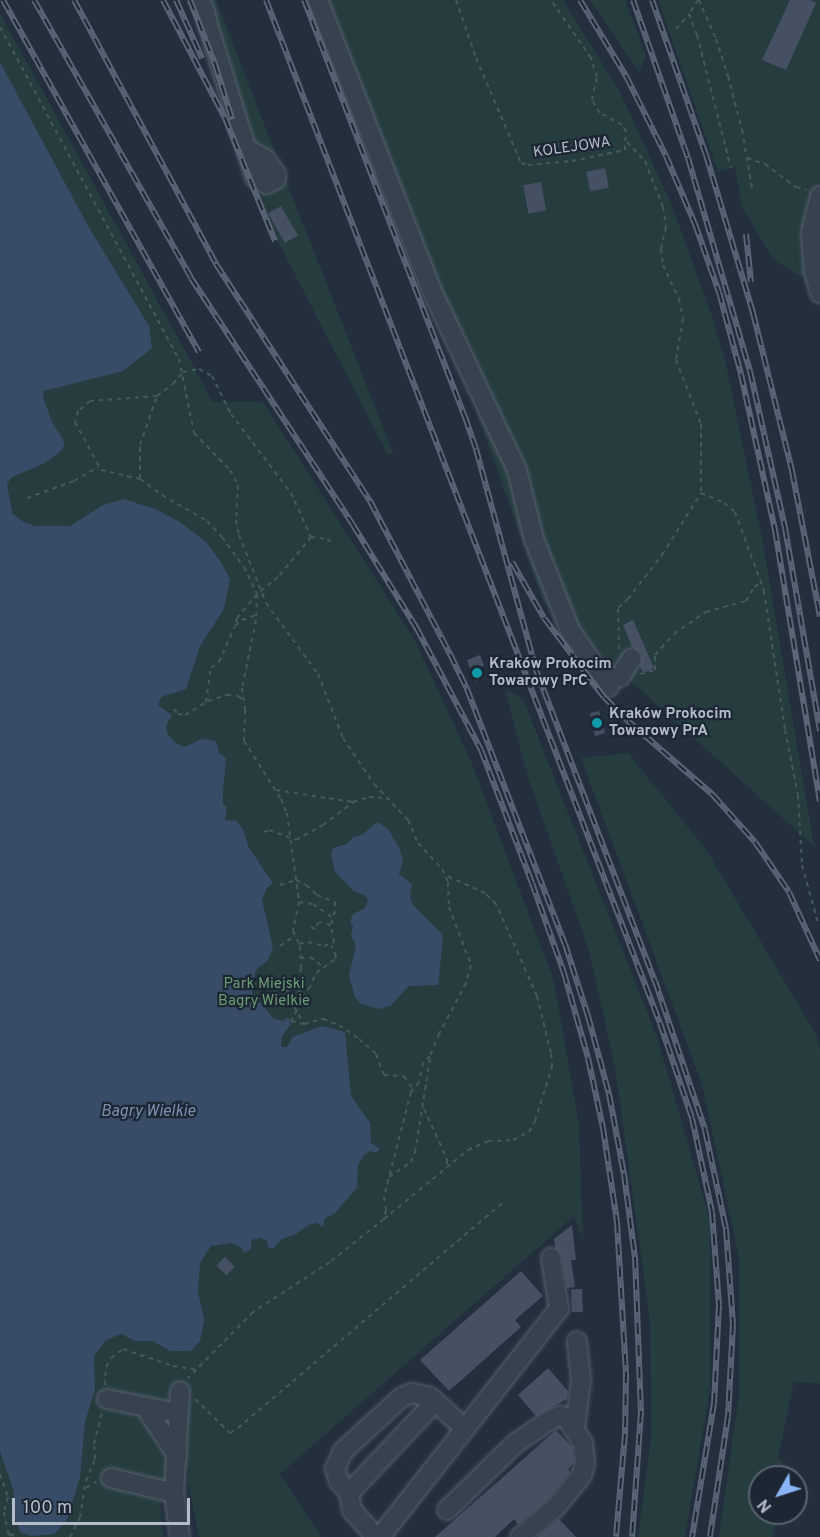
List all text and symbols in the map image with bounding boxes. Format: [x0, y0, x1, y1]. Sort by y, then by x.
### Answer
street label: KOLEJOWA [532, 134, 612, 162]
place label: Kraków Prokocim Towarowy PrC [489, 655, 612, 690]
marker: Kraków Prokocim Towarowy PrC [470, 666, 484, 680]
place label: Kraków Prokocim Towarowy PrA [609, 705, 732, 740]
marker: Kraków Prokocim Towarowy PrA [590, 716, 604, 730]
park label: Park Miejski Bagry Wielkie [218, 975, 310, 1010]
water label: Bagry Wielkie [101, 1102, 195, 1122]
north arrow [748, 1465, 808, 1525]
scale bar [15, 1486, 194, 1524]
text: N [754, 1494, 777, 1516]
text: 100 m [23, 1497, 72, 1520]

